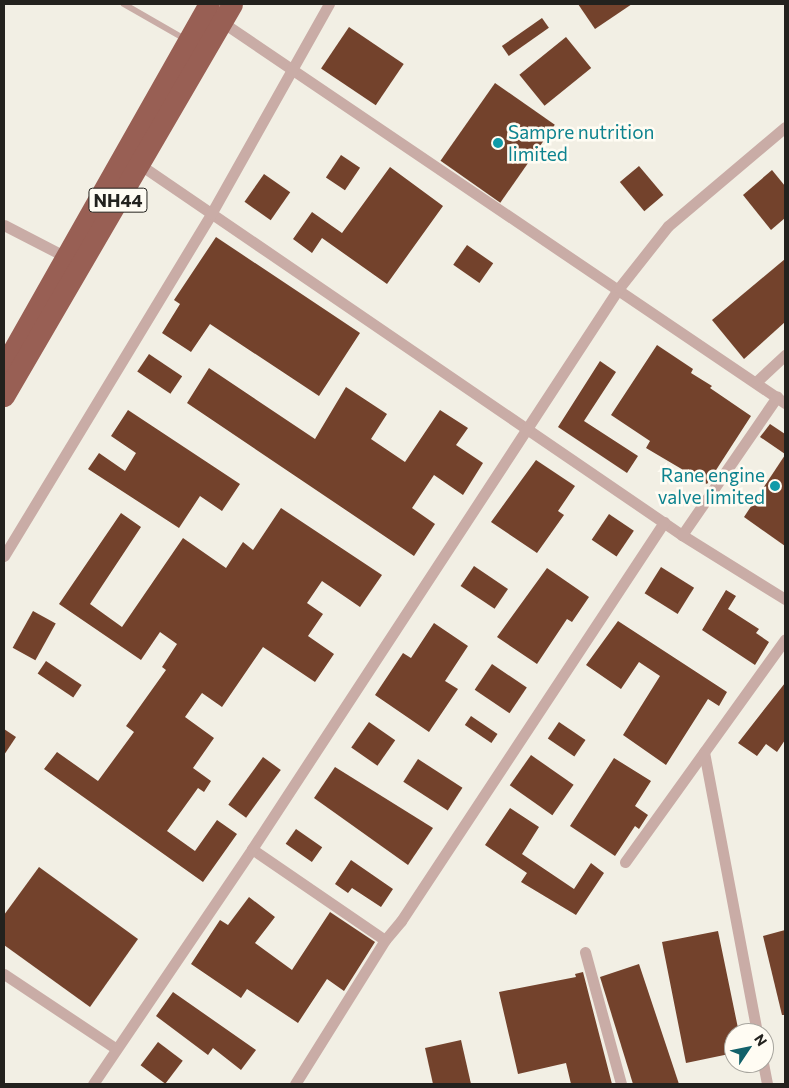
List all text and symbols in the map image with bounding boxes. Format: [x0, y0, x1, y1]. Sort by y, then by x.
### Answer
place label: Sampre nutrition limited [508, 121, 654, 165]
marker: Sampre nutrition limited [492, 137, 504, 149]
road number: NH44 [88, 184, 148, 216]
place label: Rane engine valve limited [658, 464, 765, 508]
marker: Rane engine valve limited [769, 480, 781, 492]
north arrow [724, 1023, 774, 1073]
text: N [751, 1031, 771, 1049]

